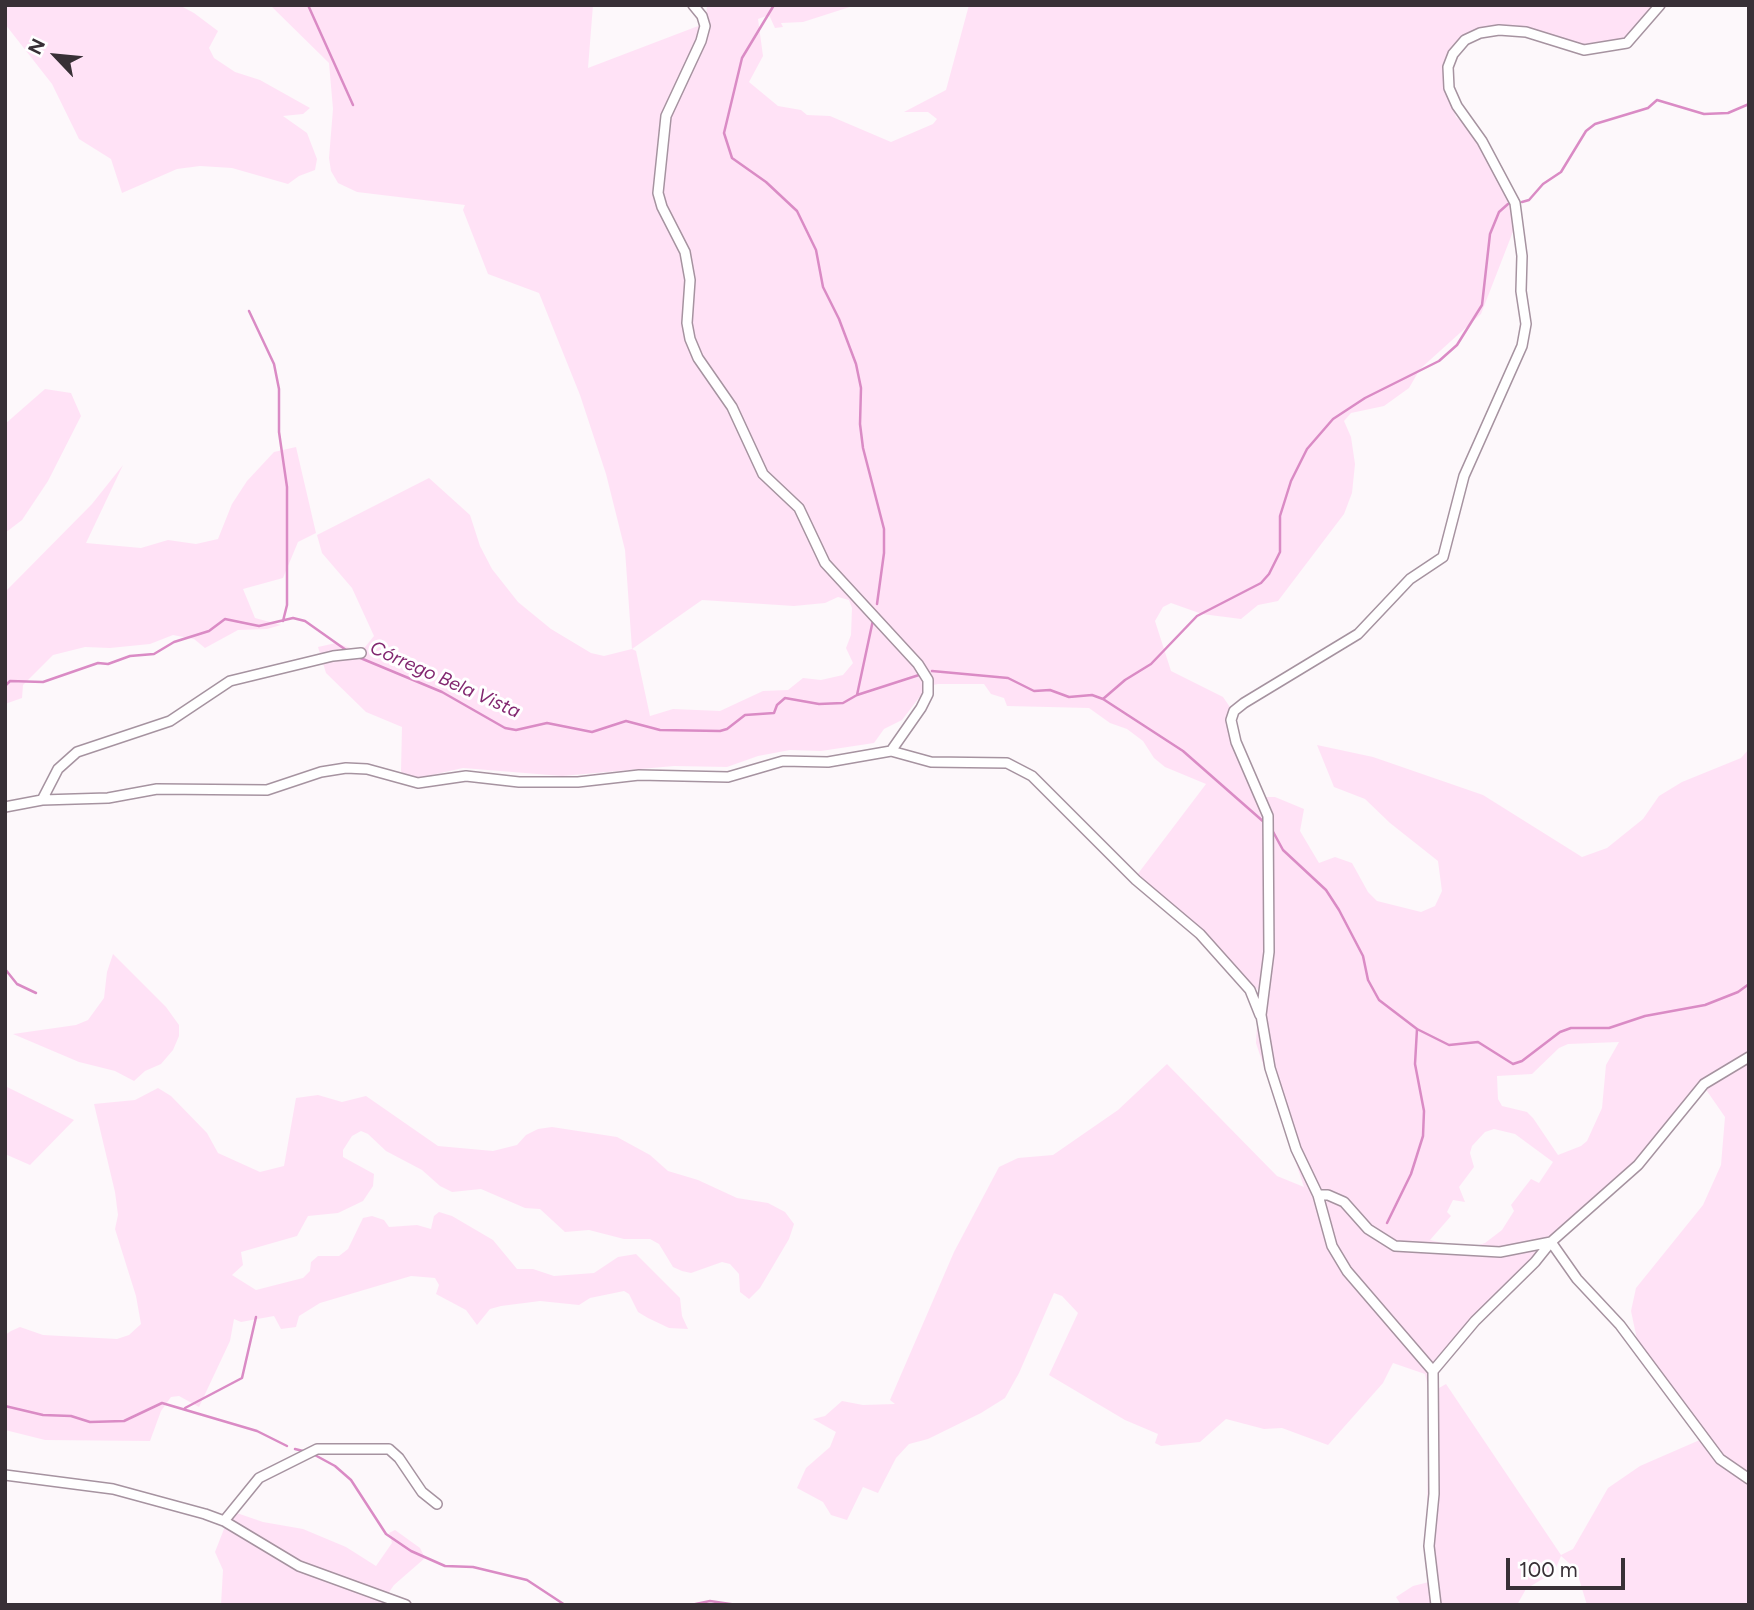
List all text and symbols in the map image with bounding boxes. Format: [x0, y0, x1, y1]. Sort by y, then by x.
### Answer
north arrow [21, 21, 91, 91]
text: N [23, 35, 50, 58]
water label: Córrego Bela Vista [366, 637, 524, 723]
scale bar [1509, 1544, 1628, 1588]
text: 100 m [1519, 1557, 1578, 1582]

